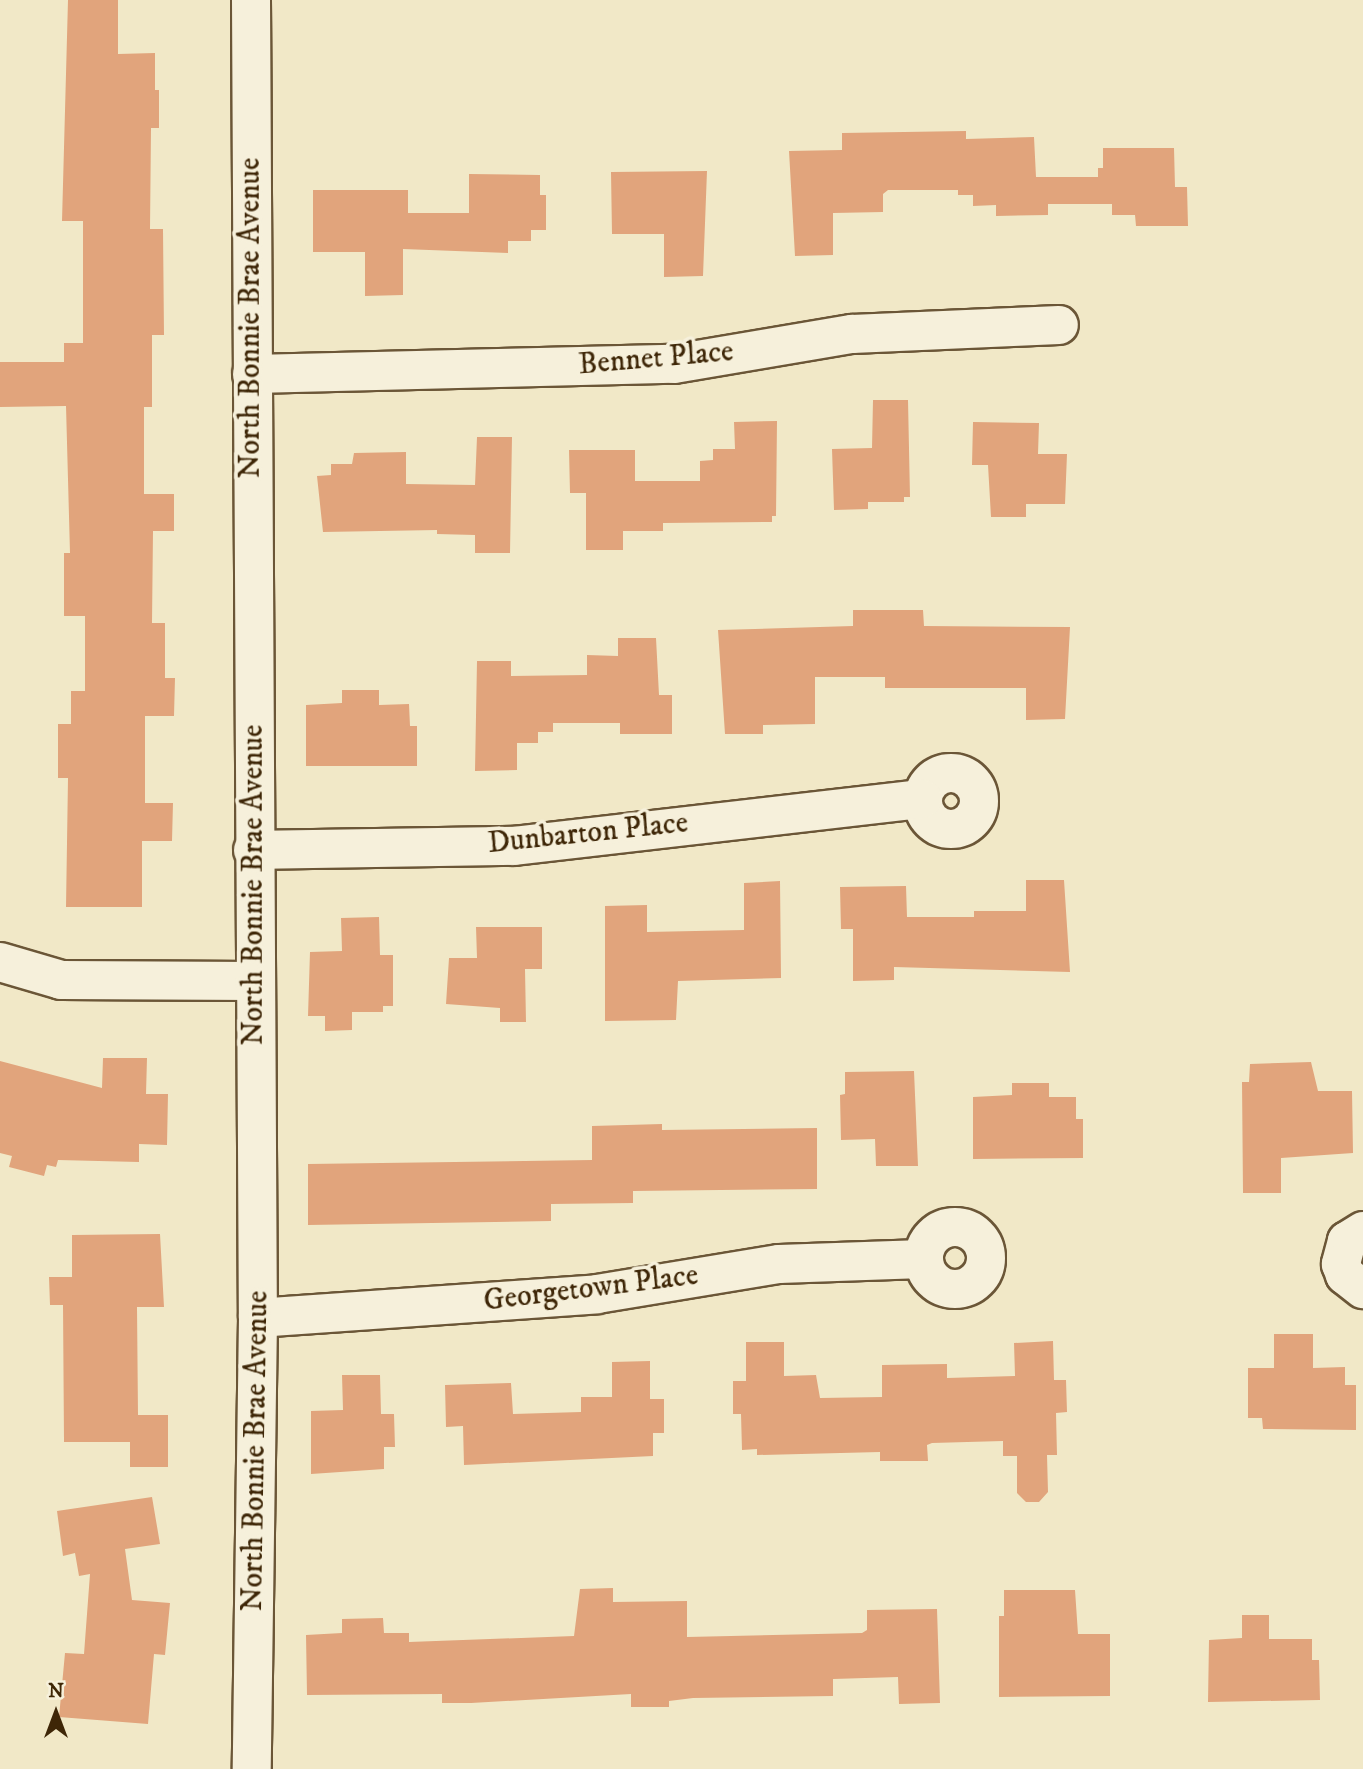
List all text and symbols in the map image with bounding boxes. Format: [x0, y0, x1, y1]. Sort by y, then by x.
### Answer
street label: North Bonnie Brae Avenue [233, 157, 269, 479]
street label: Bennet Place [577, 334, 735, 384]
street label: North Bonnie Brae Avenue [236, 724, 272, 1046]
street label: Dunbarton Place [486, 806, 690, 862]
street label: Georgetown Place [482, 1258, 700, 1320]
street label: North Bonnie Brae Avenue [235, 1290, 277, 1612]
north arrow [21, 1678, 91, 1748]
text: N [48, 1680, 64, 1703]

